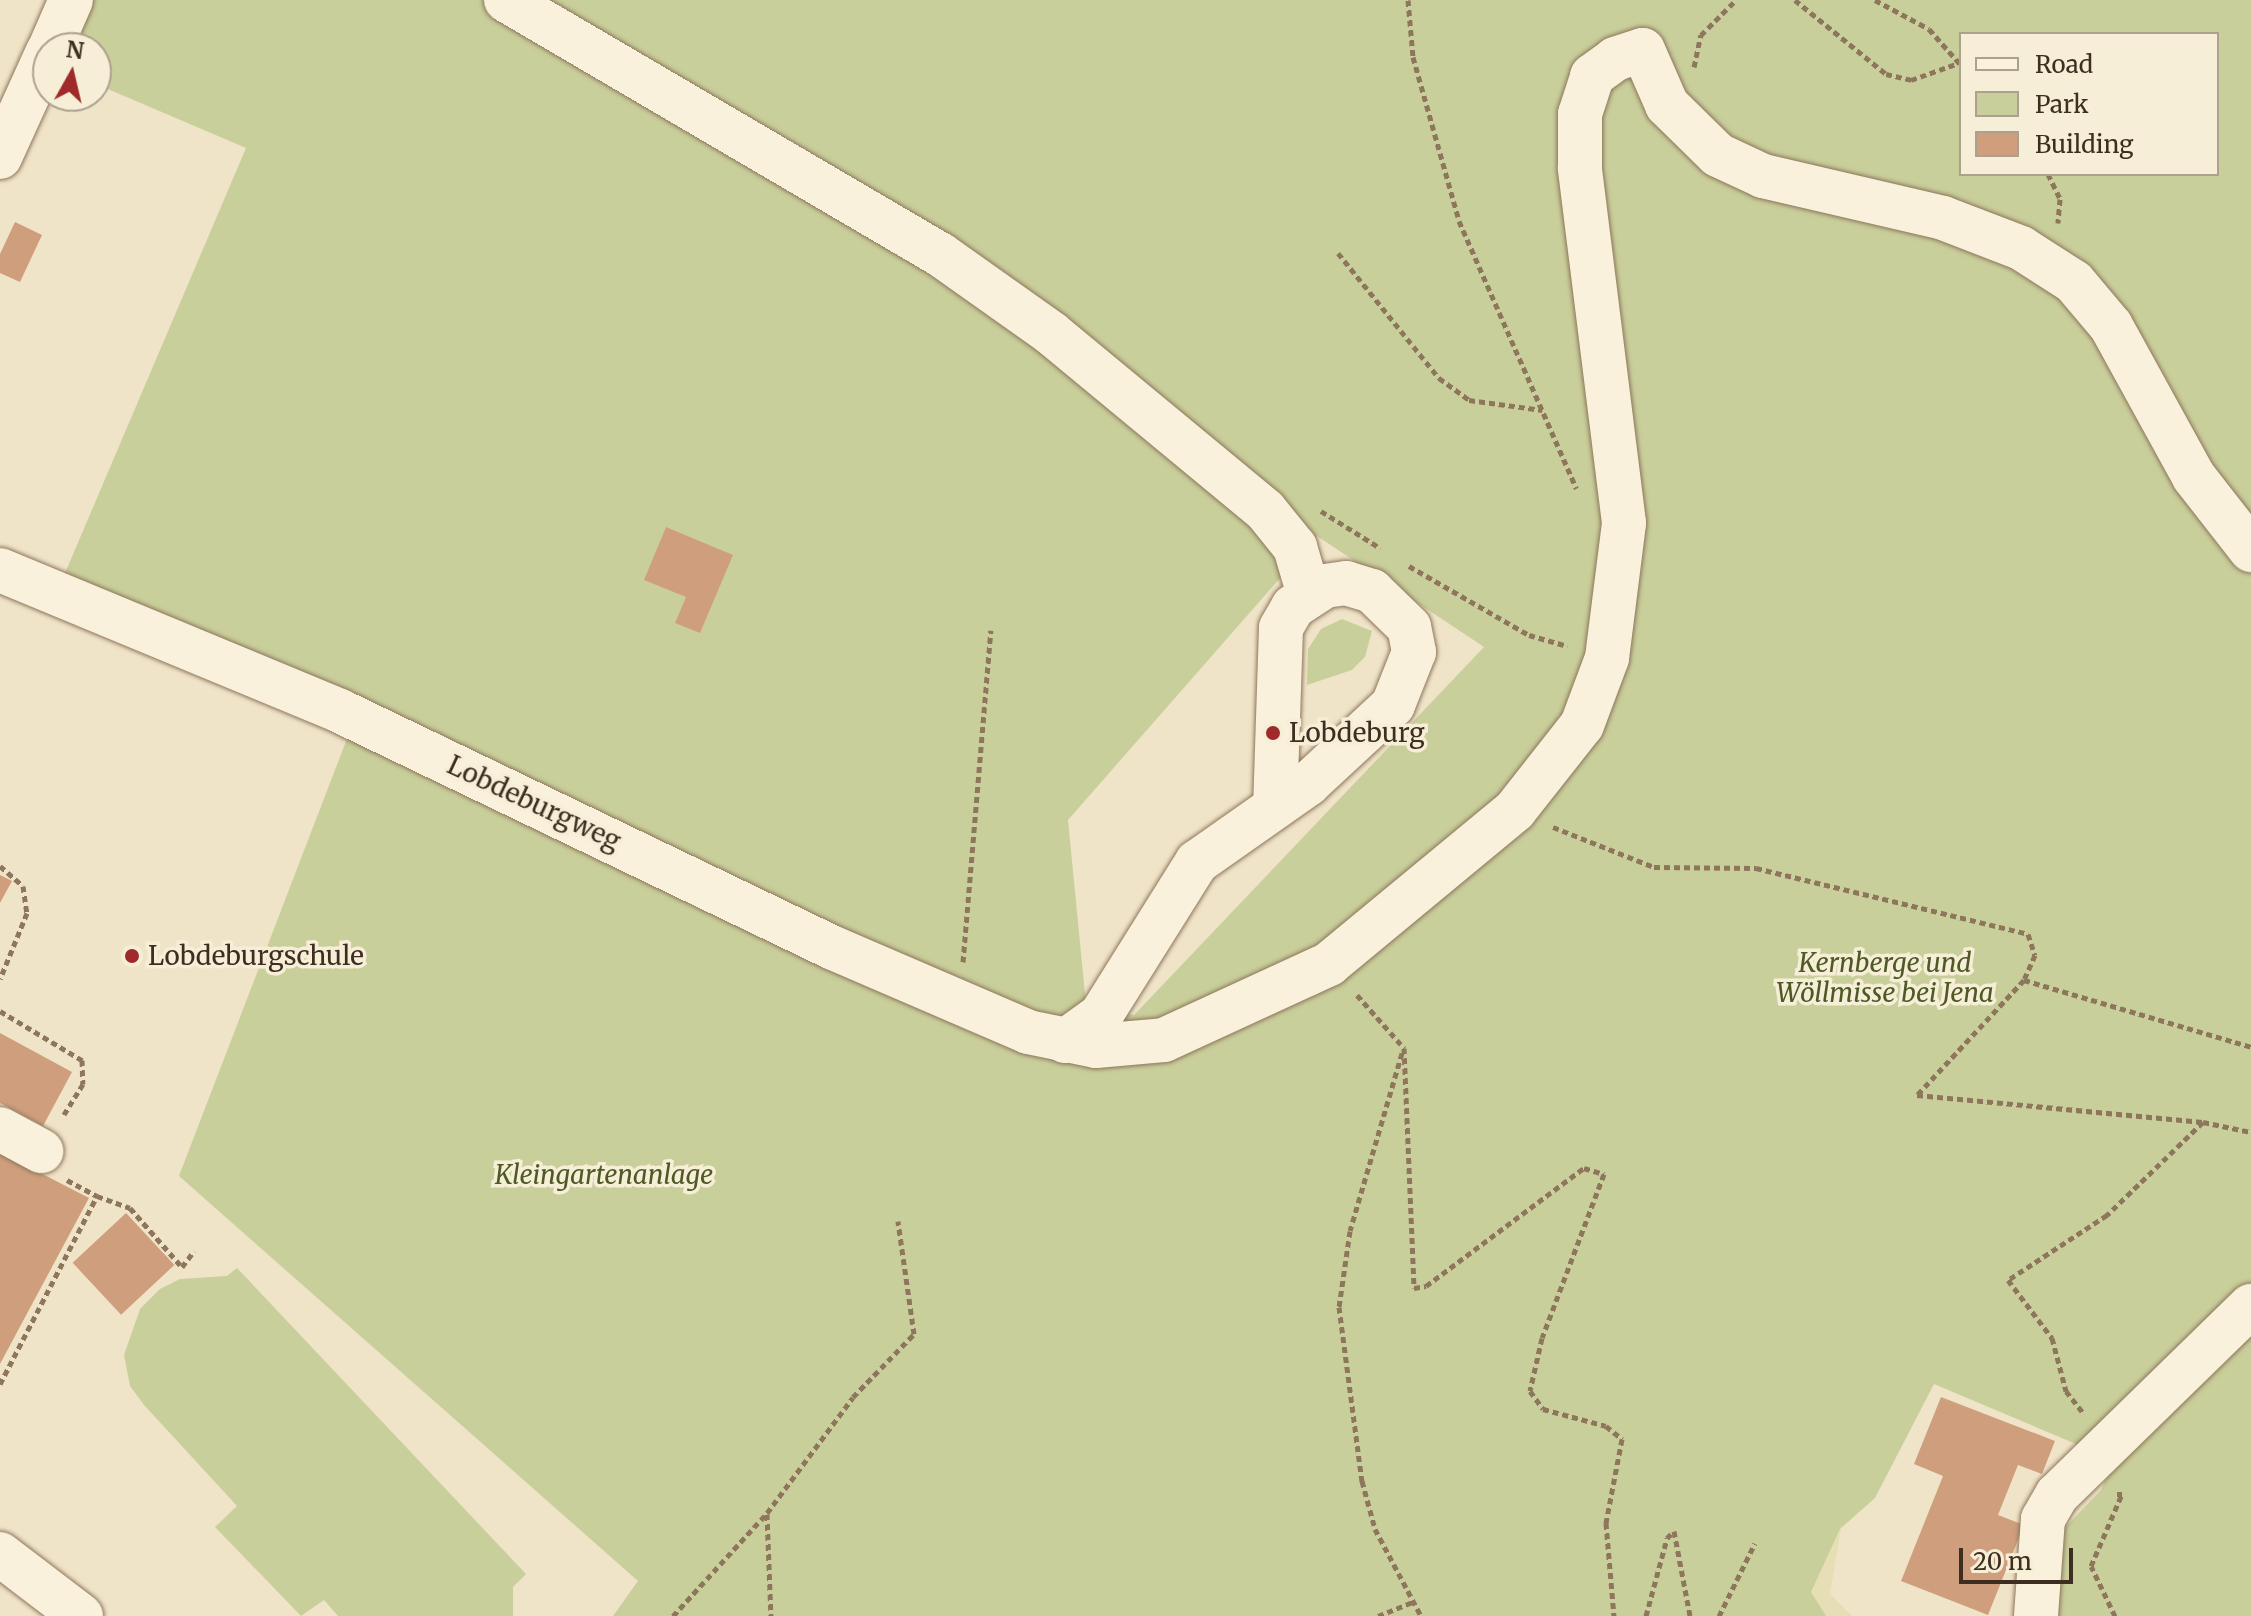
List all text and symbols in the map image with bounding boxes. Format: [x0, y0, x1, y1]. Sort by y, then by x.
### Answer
north arrow [32, 32, 112, 112]
legend [1959, 32, 2219, 176]
text: N [64, 35, 86, 65]
text: Road [2035, 49, 2093, 80]
text: Park [2035, 89, 2088, 120]
text: Building [2035, 129, 2134, 160]
place label: Lobdeburg [1289, 717, 1425, 749]
marker: Lobdeburg [1264, 724, 1282, 742]
street label: Lobdeburgweg [442, 749, 626, 857]
place label: Lobdeburgschule [148, 940, 364, 972]
marker: Lobdeburgschule [123, 947, 141, 965]
park label: Kernberge und Wöllmisse bei Jena [1776, 947, 1994, 1008]
park label: Kleingartenanlage [495, 1159, 713, 1191]
scale bar [1963, 1532, 2077, 1582]
text: 20 m [1973, 1546, 2032, 1577]

